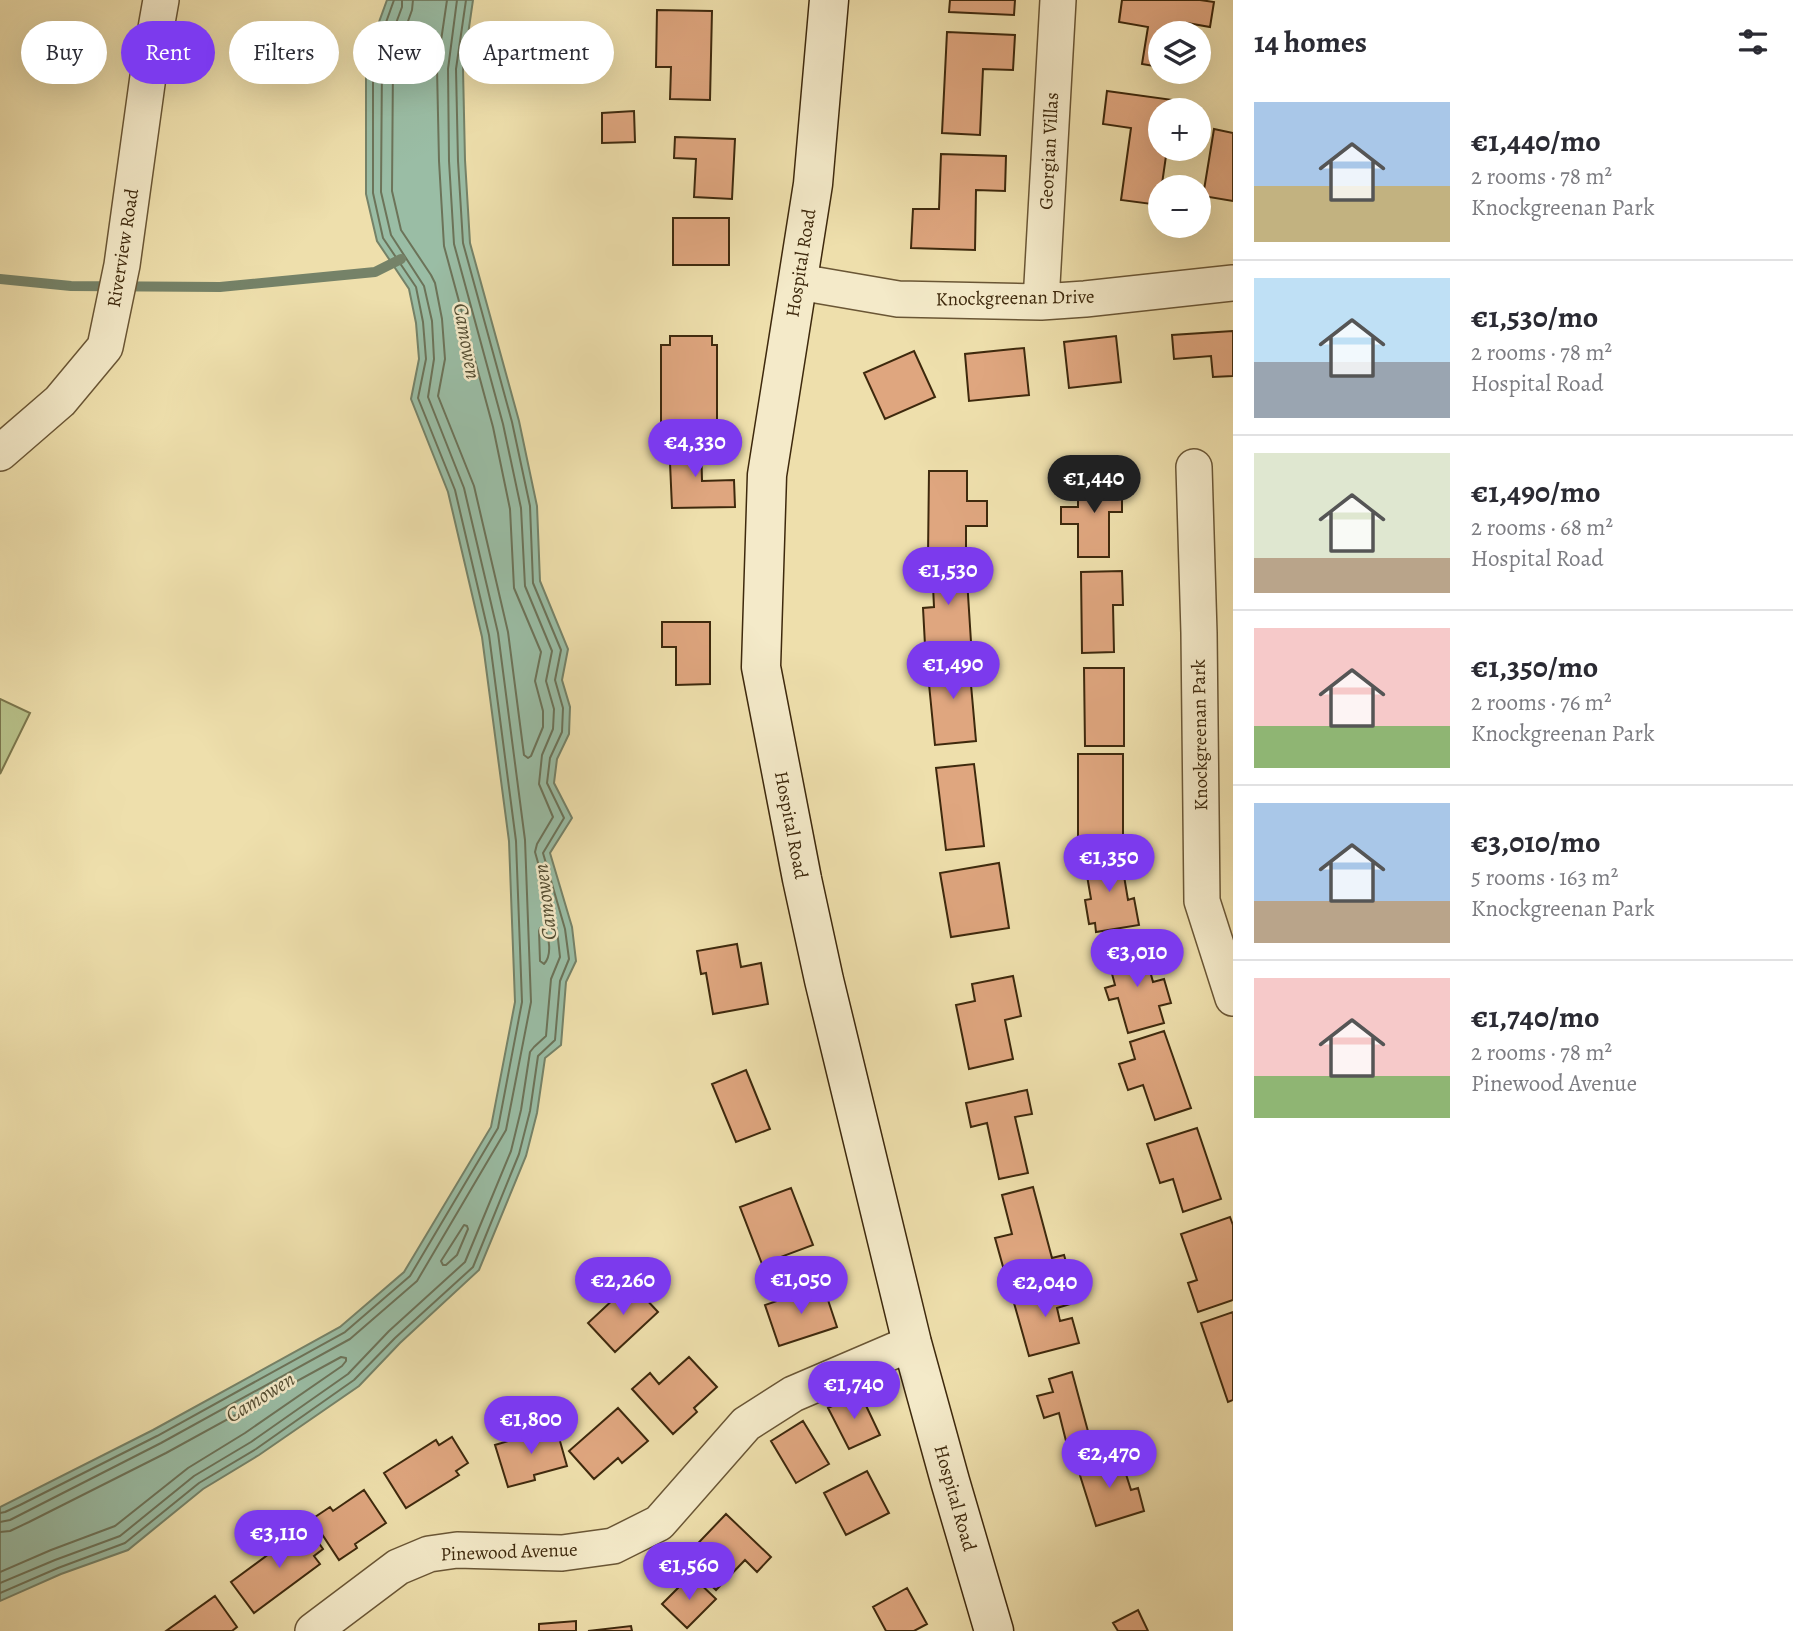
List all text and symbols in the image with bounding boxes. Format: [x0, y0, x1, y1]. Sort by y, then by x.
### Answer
chip: Buy [21, 21, 107, 84]
chip: Rent [121, 21, 215, 84]
chip: Filters [229, 21, 339, 84]
chip: New [353, 21, 445, 84]
chip: Apartment [459, 21, 614, 84]
map controls [1148, 21, 1211, 238]
button: layers [1148, 21, 1211, 84]
text: 14 homes [1254, 22, 1367, 62]
icon: filters [1734, 23, 1772, 61]
street label: Georgian Villas [1033, 92, 1065, 210]
button: + [1148, 98, 1211, 161]
text: €1,440/mo [1471, 121, 1601, 161]
icon: home [1310, 130, 1394, 214]
text: 2 rooms · 78 m² [1471, 161, 1612, 192]
button: − [1148, 175, 1211, 238]
street label: Riverview Road [101, 186, 145, 309]
text: Knockgreenan Park [1471, 192, 1655, 223]
street label: Hospital Road [780, 206, 823, 319]
street label: Knockgreenan Drive [935, 284, 1095, 312]
text: €1,530/mo [1471, 297, 1598, 337]
water label: Camowen [447, 301, 487, 381]
icon: home [1310, 306, 1394, 390]
text: 2 rooms · 78 m² [1471, 337, 1612, 368]
text: Hospital Road [1471, 368, 1604, 399]
pin: €4,330 [638, 420, 752, 479]
text: €4,330 [664, 426, 726, 457]
pin: €1,440 [1037, 456, 1151, 515]
text: €1,440 [1064, 462, 1124, 493]
text: €1,490/mo [1471, 472, 1601, 512]
icon: home [1310, 481, 1394, 565]
text: 2 rooms · 68 m² [1471, 512, 1613, 543]
text: Hospital Road [1471, 543, 1604, 574]
pin: €1,530 [891, 548, 1005, 607]
text: €1,530 [919, 554, 977, 585]
pin: €1,490 [896, 642, 1010, 701]
text: €1,350/mo [1471, 647, 1598, 687]
text: €1,490 [923, 648, 983, 679]
icon: home [1310, 656, 1394, 740]
street label: Knockgreenan Park [1186, 658, 1214, 811]
text: 2 rooms · 76 m² [1471, 687, 1612, 718]
text: Knockgreenan Park [1471, 718, 1655, 749]
street label: Hospital Road [768, 769, 814, 882]
text: €3,010/mo [1471, 822, 1601, 862]
icon: home [1310, 831, 1394, 915]
pin: €1,350 [1052, 834, 1166, 894]
text: €1,350 [1080, 841, 1138, 872]
water label: Camowen [526, 862, 564, 942]
text: 5 rooms · 163 m² [1471, 862, 1618, 893]
text: Knockgreenan Park [1471, 893, 1655, 924]
pin: €3,010 [1080, 930, 1194, 989]
text: €3,010 [1107, 936, 1167, 967]
text: €1,740/mo [1471, 997, 1600, 1037]
icon: home [1310, 1006, 1394, 1090]
text: 2 rooms · 78 m² [1471, 1037, 1612, 1068]
text: Pinewood Avenue [1471, 1068, 1637, 1099]
pin: €1,050 [744, 1256, 858, 1316]
pin: €2,260 [566, 1258, 680, 1317]
pin: €2,040 [988, 1260, 1102, 1319]
text: €1,050 [771, 1263, 831, 1294]
text: €2,260 [591, 1264, 655, 1295]
text: €2,040 [1013, 1266, 1077, 1297]
pin: €1,740 [797, 1362, 911, 1421]
water label: Camowen [220, 1365, 300, 1429]
text: €1,740 [824, 1368, 884, 1399]
pin: €1,800 [474, 1396, 588, 1456]
text: €1,800 [500, 1403, 562, 1434]
pin: €2,470 [1052, 1430, 1166, 1490]
text: €2,470 [1078, 1437, 1140, 1468]
street label: Hospital Road [927, 1442, 983, 1555]
pin: €3,110 [222, 1510, 336, 1570]
text: €3,110 [250, 1517, 308, 1548]
street label: Pinewood Avenue [440, 1537, 578, 1567]
pin: €1,560 [632, 1542, 746, 1602]
text: €1,560 [659, 1549, 719, 1580]

